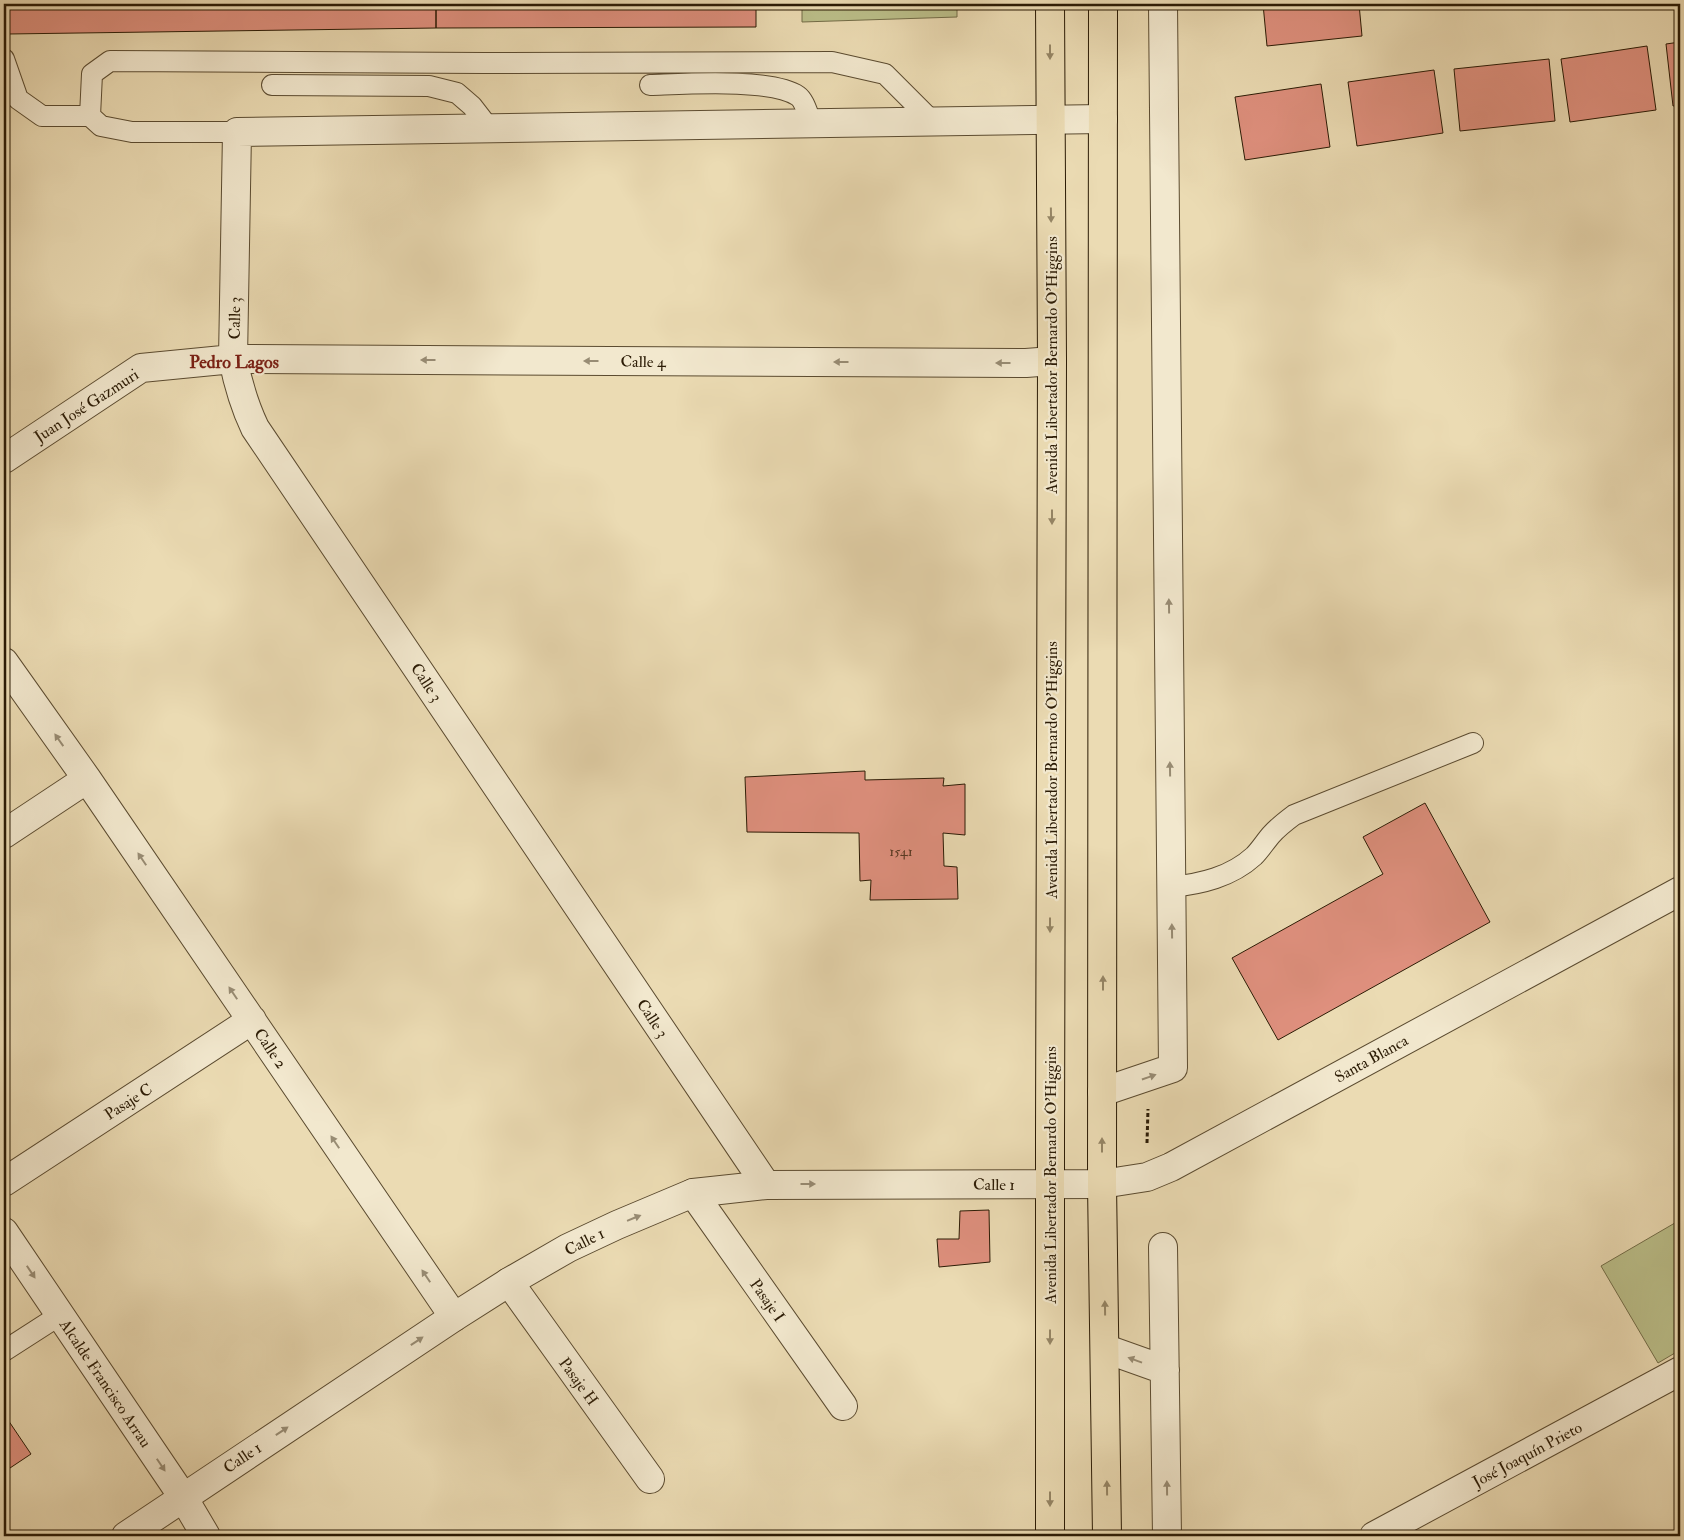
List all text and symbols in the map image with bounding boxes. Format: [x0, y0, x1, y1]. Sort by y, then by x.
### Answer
one-way arrow [1046, 45, 1054, 61]
one-way arrow [1047, 207, 1055, 223]
street label: Avenida Libertador Bernardo O'Higgins [1042, 236, 1062, 495]
street label: Calle 3 [225, 297, 245, 339]
district label: Pedro Lagos [189, 351, 279, 374]
street label: Calle 4 [620, 352, 667, 372]
one-way arrow [420, 356, 436, 364]
one-way arrow [583, 357, 599, 365]
one-way arrow [833, 358, 849, 366]
one-way arrow [995, 359, 1011, 367]
street label: Juan José Gazmuri [30, 365, 143, 448]
one-way arrow [1048, 510, 1056, 526]
one-way arrow [1165, 598, 1173, 614]
street label: Avenida Libertador Bernardo O'Higgins [1042, 641, 1062, 900]
street label: Calle 3 [406, 659, 446, 706]
one-way arrow [54, 733, 64, 746]
one-way arrow [1166, 760, 1174, 776]
house number: 1541 [889, 843, 913, 860]
one-way arrow [137, 852, 147, 866]
one-way arrow [1046, 917, 1054, 933]
one-way arrow [1168, 923, 1176, 939]
one-way arrow [1099, 974, 1107, 990]
one-way arrow [228, 987, 238, 1000]
street label: Calle 3 [632, 995, 672, 1042]
street label: Calle 2 [249, 1025, 291, 1073]
street label: Santa Blanca [1331, 1030, 1412, 1087]
street label: Avenida Libertador Bernardo O'Higgins [1041, 1046, 1061, 1305]
one-way arrow [1142, 1072, 1157, 1080]
street label: Pasaje C [101, 1079, 156, 1125]
one-way arrow [330, 1135, 340, 1149]
one-way arrow [1098, 1137, 1106, 1153]
street label: Calle 1 [973, 1175, 1015, 1195]
one-way arrow [801, 1180, 817, 1188]
one-way arrow [627, 1213, 641, 1221]
street label: Calle 1 [561, 1223, 608, 1260]
one-way arrow [26, 1266, 36, 1279]
one-way arrow [421, 1270, 431, 1283]
street label: Pasaje I [745, 1275, 789, 1326]
one-way arrow [1101, 1299, 1109, 1315]
street label: Alcalde Francisco Arrau [54, 1315, 155, 1451]
one-way arrow [1046, 1329, 1054, 1345]
one-way arrow [410, 1336, 424, 1346]
street label: Pasaje H [554, 1354, 602, 1410]
one-way arrow [1128, 1356, 1143, 1363]
street label: José Joaquín Prieto [1468, 1417, 1586, 1494]
one-way arrow [275, 1426, 288, 1436]
street label: Calle 1 [219, 1438, 266, 1478]
one-way arrow [156, 1458, 166, 1472]
one-way arrow [1103, 1479, 1111, 1495]
one-way arrow [1163, 1479, 1171, 1495]
one-way arrow [1046, 1491, 1054, 1507]

